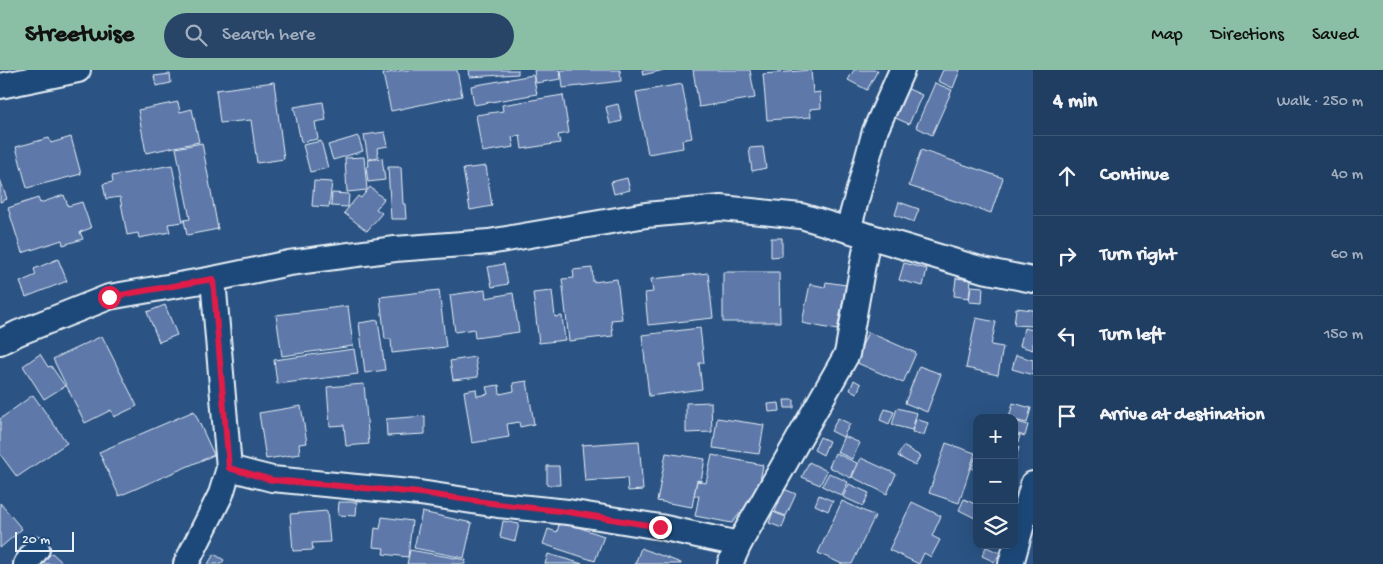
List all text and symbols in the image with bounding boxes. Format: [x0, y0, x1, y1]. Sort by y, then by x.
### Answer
search box [164, 13, 514, 58]
text: Streetwise [25, 21, 134, 50]
icon: search [182, 21, 210, 49]
text: Search here [222, 24, 316, 47]
text: Map [1151, 25, 1183, 46]
text: Directions [1211, 25, 1284, 46]
text: Saved [1312, 25, 1358, 46]
text: 4 min [1053, 90, 1097, 115]
text: Walk · 250 m [1277, 93, 1363, 112]
icon: ahead [1053, 162, 1081, 190]
text: Continue [1100, 164, 1169, 187]
text: 40 m [1331, 166, 1363, 185]
icon: right [1053, 242, 1081, 270]
text: Turn right [1100, 244, 1176, 267]
text: 60 m [1331, 246, 1363, 265]
route start [98, 286, 121, 309]
icon: left [1053, 322, 1081, 350]
text: Turn left [1100, 324, 1164, 347]
text: 150 m [1324, 326, 1363, 345]
icon: arrive [1053, 402, 1081, 430]
text: Arrive at destination [1100, 404, 1264, 427]
map controls [973, 414, 1018, 549]
button: + [973, 414, 1018, 459]
button: − [973, 459, 1018, 504]
button: layers [973, 504, 1018, 549]
route end [649, 516, 672, 539]
scale bar [15, 529, 74, 552]
text: 20 m [22, 532, 50, 549]

